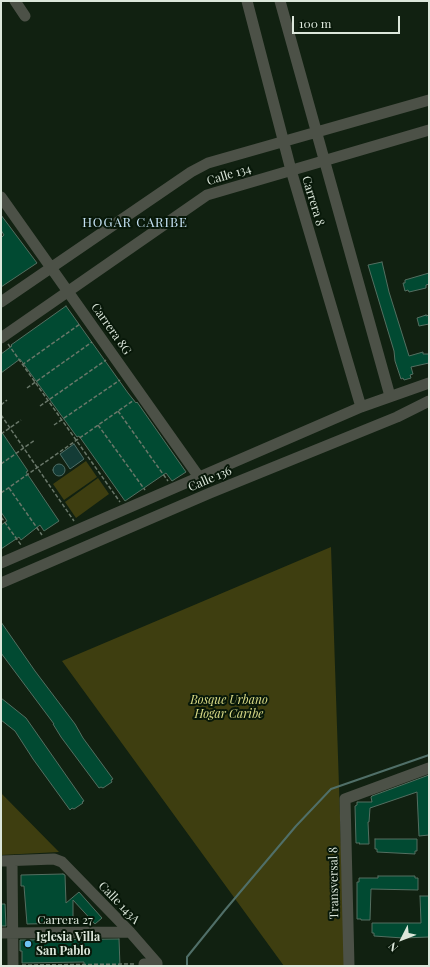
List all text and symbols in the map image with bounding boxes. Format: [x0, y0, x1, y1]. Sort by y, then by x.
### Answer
scale bar [294, 8, 402, 34]
text: 100 m [299, 15, 331, 31]
street label: Calle 134 [205, 161, 253, 189]
street label: Carrera 8 [299, 174, 327, 228]
district label: HOGAR CARIBE [82, 215, 188, 231]
street label: Carrera 8G [88, 300, 134, 358]
street label: Calle 136 [186, 463, 234, 495]
park label: Bosque Urbano Hogar Caribe [190, 693, 268, 721]
street label: Transversal 8 [326, 847, 342, 919]
street label: Calle 143A [95, 879, 143, 927]
street label: Carrera 27 [37, 913, 93, 927]
north arrow [382, 919, 422, 959]
place label: Iglesia Villa San Pablo [36, 930, 100, 958]
marker: Iglesia Villa San Pablo [23, 939, 33, 949]
text: N [384, 939, 401, 955]

